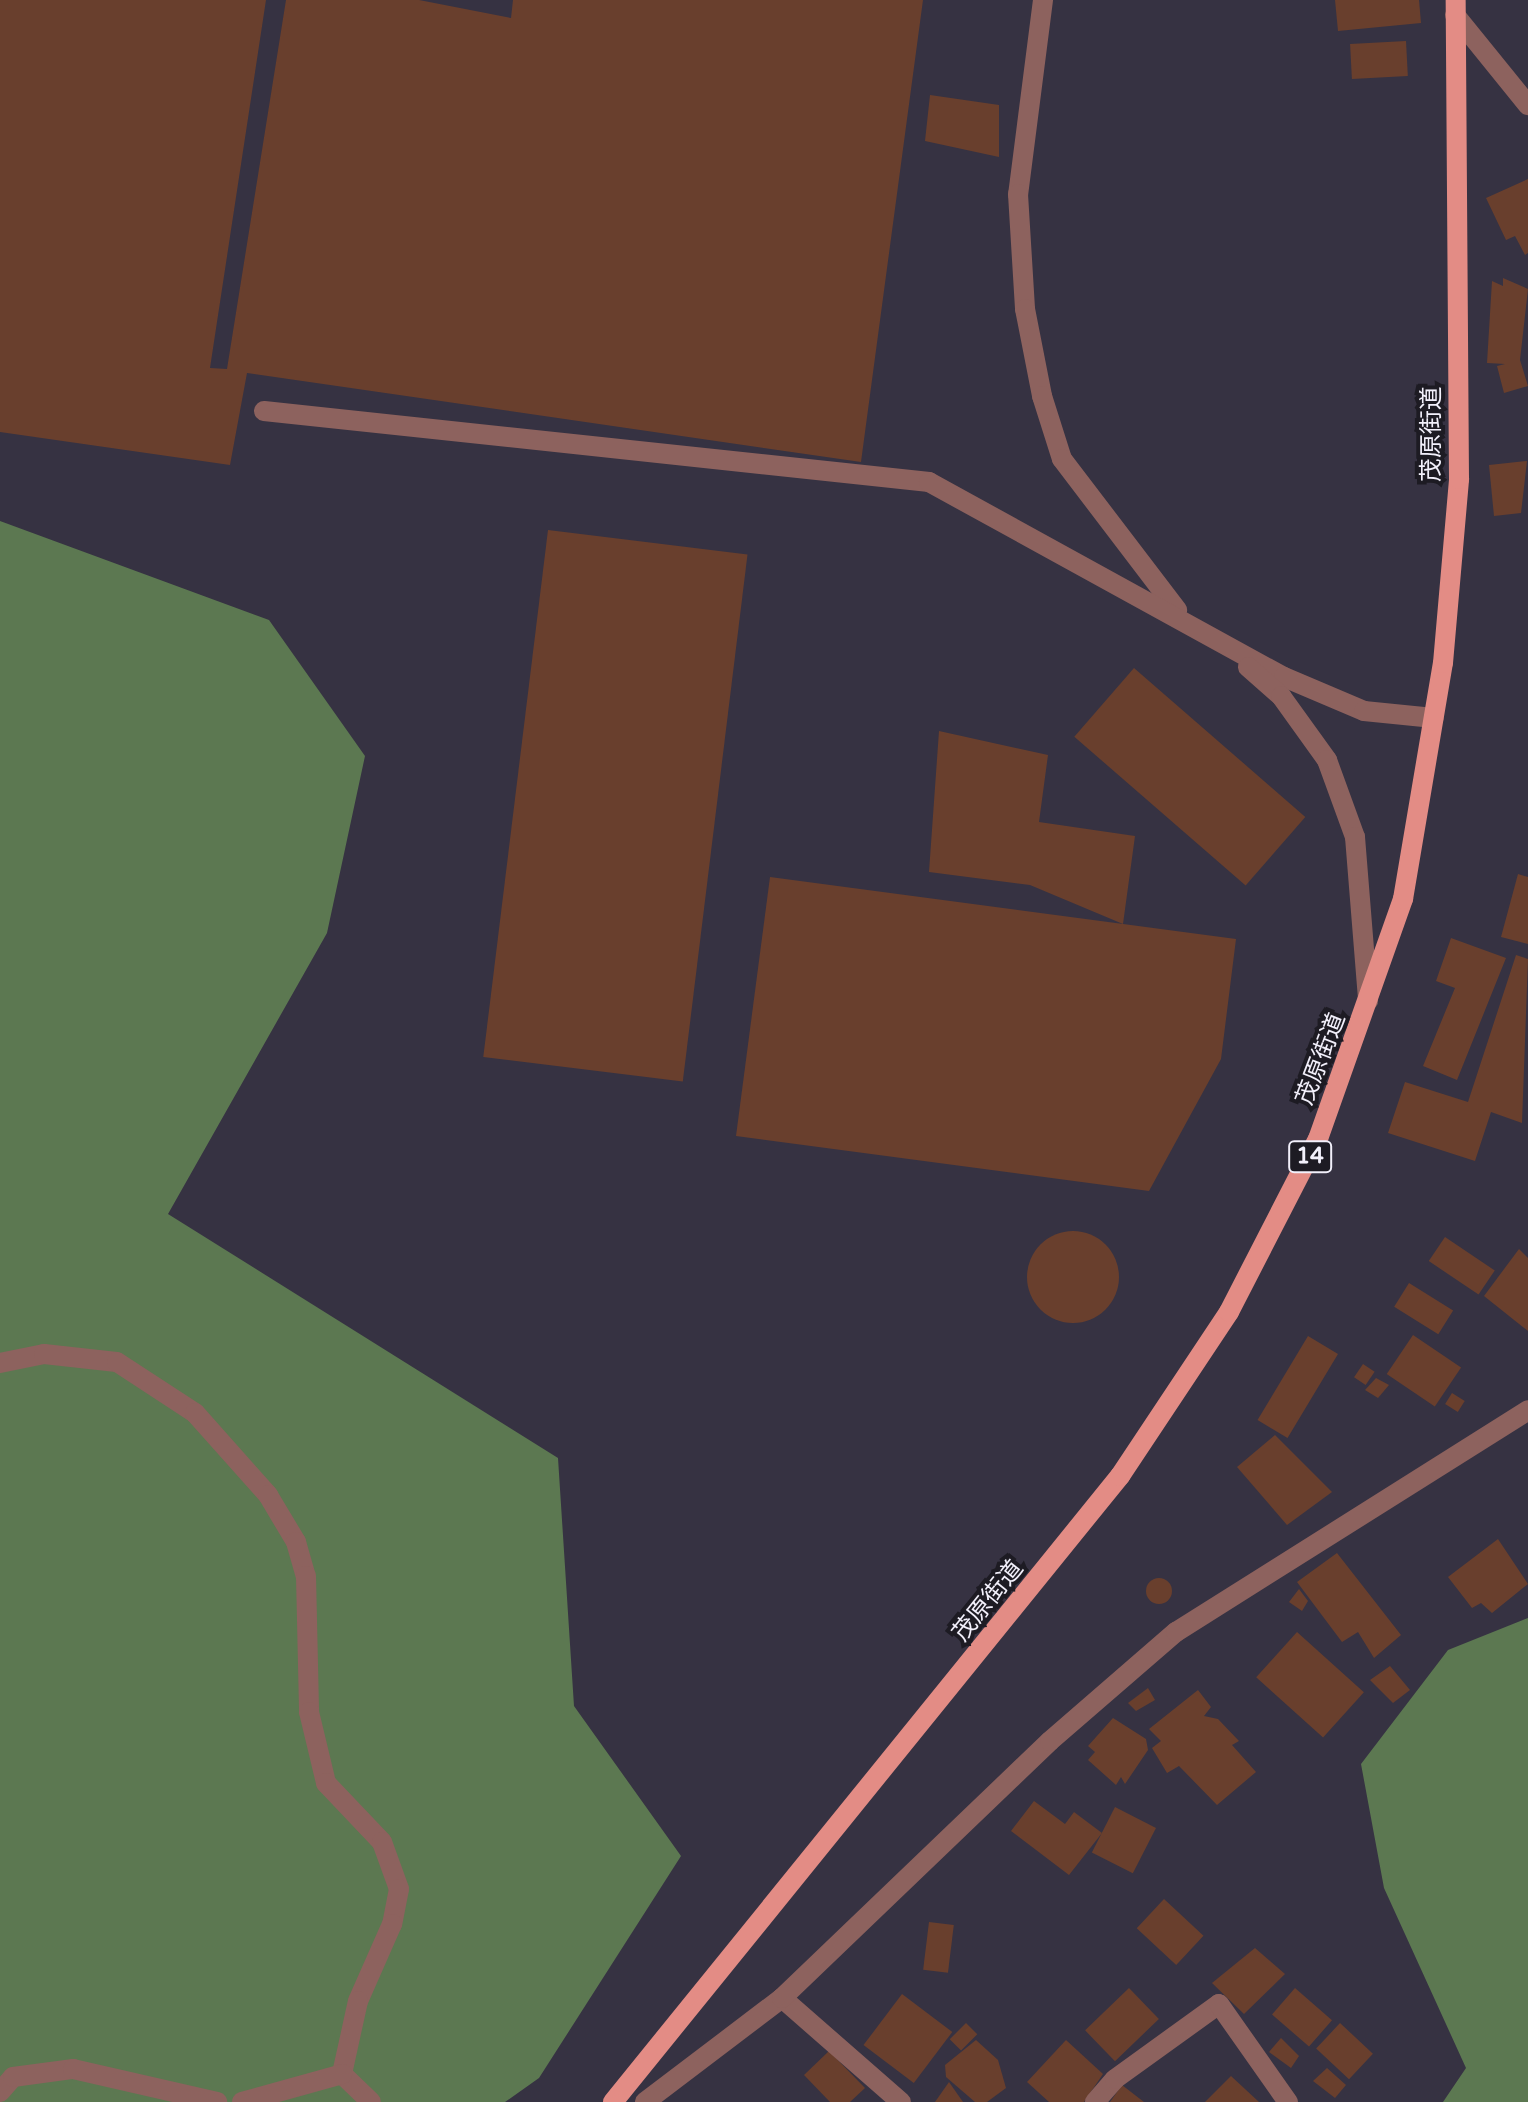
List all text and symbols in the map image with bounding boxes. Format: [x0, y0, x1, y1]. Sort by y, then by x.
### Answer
street label: 茂原街道 [1418, 386, 1446, 482]
street label: 茂原街道 [1290, 1009, 1352, 1109]
road number: 14 [1288, 1139, 1332, 1175]
street label: 茂原街道 [947, 1555, 1029, 1647]

